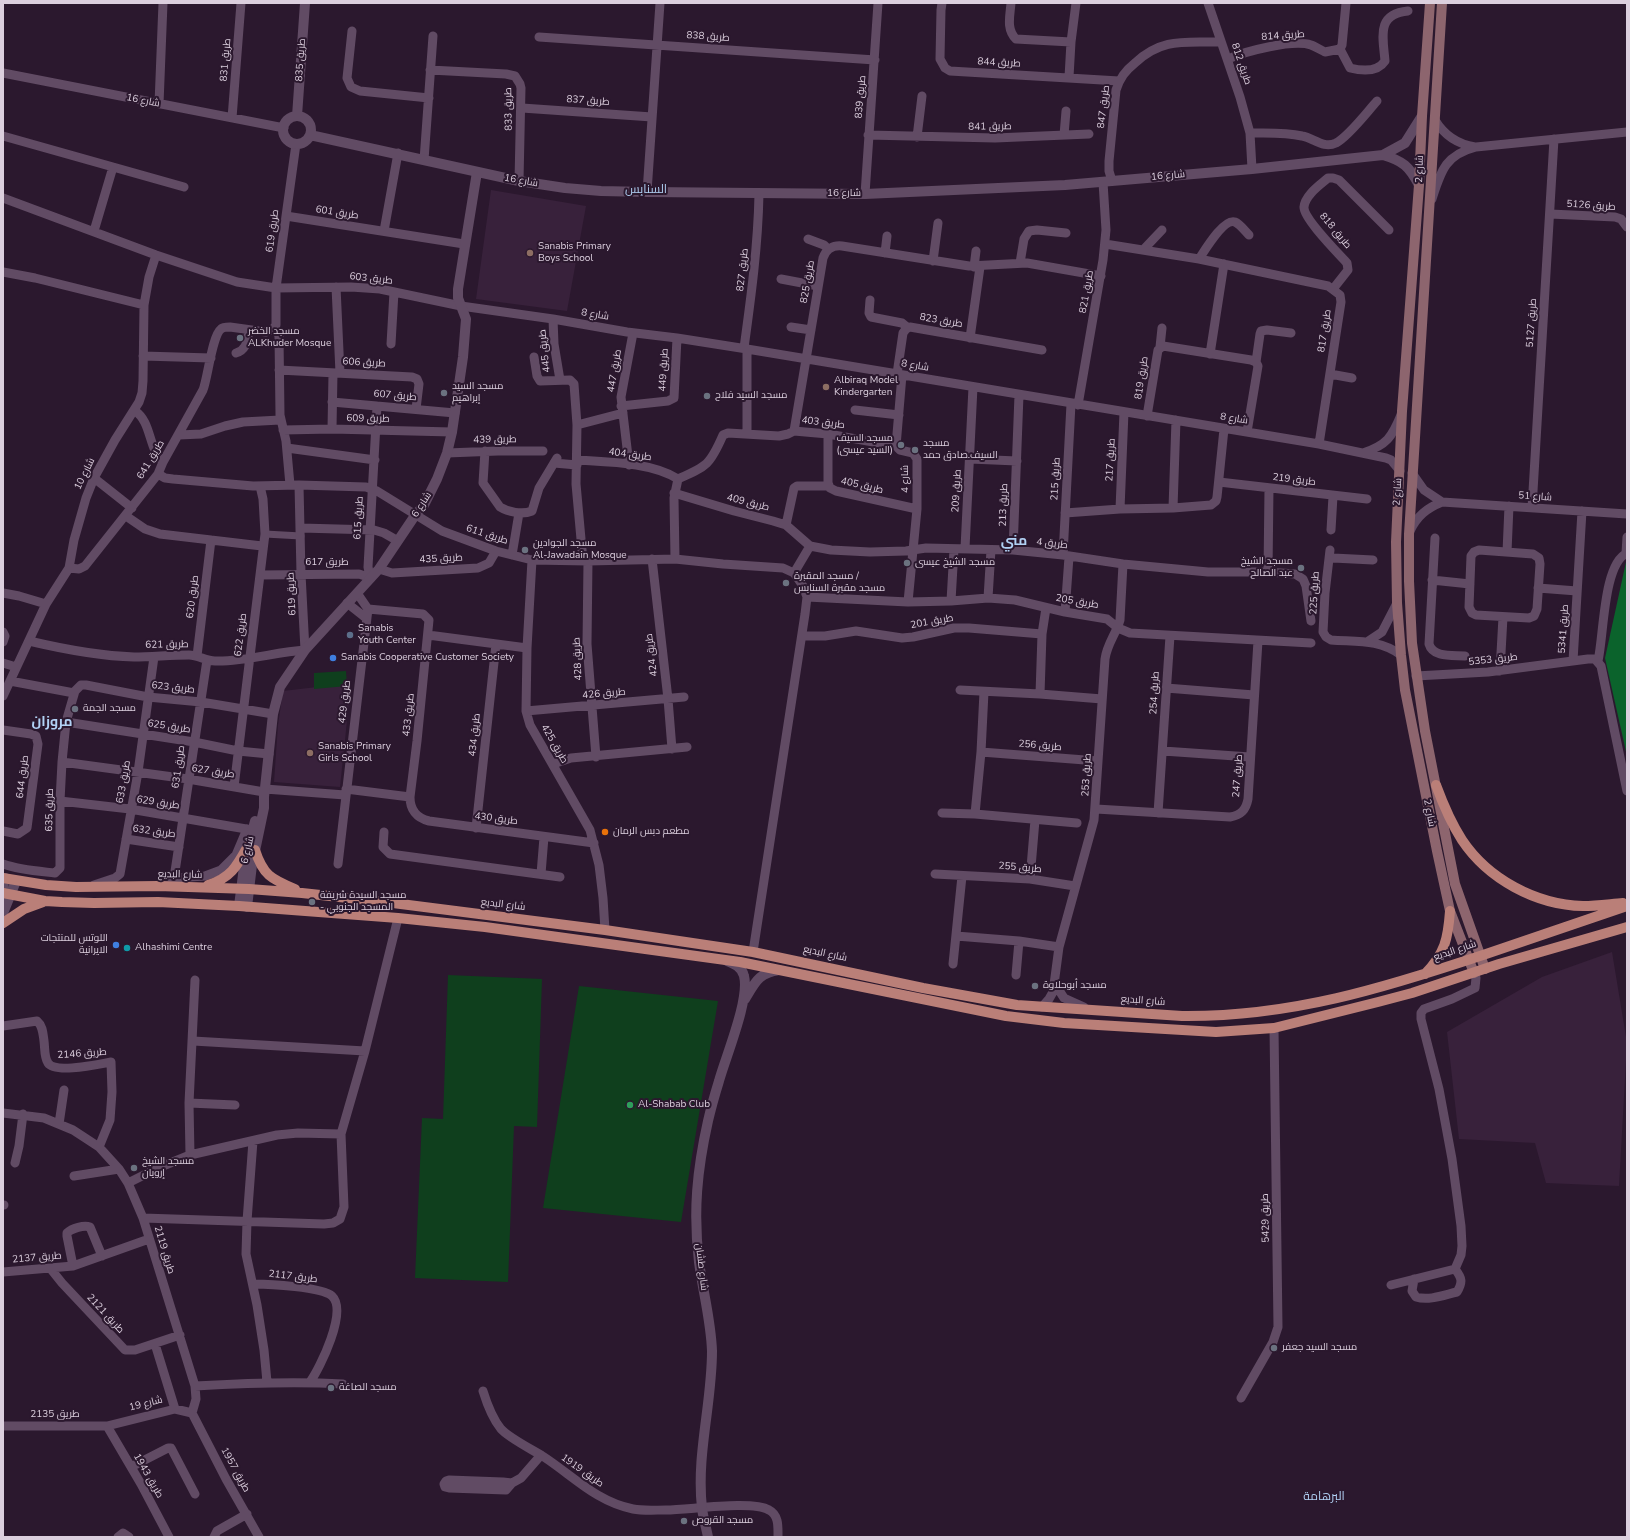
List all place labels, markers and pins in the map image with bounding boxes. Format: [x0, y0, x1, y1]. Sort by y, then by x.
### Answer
place label: Sanabis Primary Boys School [538, 241, 611, 264]
marker: Sanabis Primary Boys School [525, 248, 535, 258]
place label: مسجد الخضر ALKhuder Mosque [248, 326, 331, 350]
marker: مسجد الخضر ALKhuder Mosque [235, 333, 245, 343]
place label: Albiraq Model Kindergarten [834, 375, 898, 398]
place label: مسجد السيد إبراهيم [452, 381, 503, 404]
marker: Albiraq Model Kindergarten [821, 382, 831, 392]
marker: مسجد السيد إبراهيم [439, 388, 449, 398]
place label: مسجد السيد فلاح [715, 390, 787, 402]
marker: مسجد السيد فلاح [702, 391, 712, 401]
place label: مسجد السيف (السيد عيسى) [836, 433, 893, 456]
place label: مسجد السيف.صادق حمد [923, 438, 998, 462]
marker: مسجد السيف (السيد عيسى) [896, 440, 906, 450]
marker: مسجد السيف.صادق حمد [910, 445, 920, 455]
place label: مسجد الجوادين Al-Jawadain Mosque [533, 538, 627, 562]
marker: مسجد الجوادين Al-Jawadain Mosque [520, 545, 530, 555]
place label: مسجد الشيخ عبد الصالح [1241, 556, 1293, 580]
place label: مسجد الشيخ عيسى [915, 557, 995, 569]
marker: مسجد الشيخ عيسى [902, 558, 912, 568]
marker: مسجد الشيخ عبد الصالح [1296, 563, 1306, 573]
place label: مسجد المقبرة / مسجد مقبرة السنابس [794, 571, 885, 594]
marker: مسجد المقبرة / مسجد مقبرة السنابس [781, 578, 791, 588]
place label: Sanabis Youth Center [358, 623, 416, 646]
marker: Sanabis Youth Center [345, 630, 355, 640]
place label: Sanabis Cooperative Customer Society [341, 652, 514, 664]
marker: Sanabis Cooperative Customer Society [328, 653, 338, 663]
place label: مسجد الجمة [83, 703, 136, 715]
marker: مسجد الجمة [70, 704, 80, 714]
place label: Sanabis Primary Girls School [318, 741, 391, 764]
marker: Sanabis Primary Girls School [305, 748, 315, 758]
place label: مطعم دبس الرمان [613, 826, 689, 838]
marker: مطعم دبس الرمان [600, 827, 610, 837]
place label: مسجد السيدة شريفة - المسجد الجنوبي [320, 890, 406, 914]
marker: مسجد السيدة شريفة - المسجد الجنوبي [307, 897, 317, 907]
place label: اللوتس للمنتجات الايرانية [41, 933, 108, 956]
marker: اللوتس للمنتجات الايرانية [111, 940, 121, 950]
place label: Alhashimi Centre [135, 942, 212, 954]
marker: Alhashimi Centre [122, 943, 132, 953]
place label: مسجد أبوحلاوة [1043, 980, 1107, 992]
marker: مسجد أبوحلاوة [1030, 981, 1040, 991]
place label: Al-Shabab Club [638, 1099, 710, 1111]
marker: Al-Shabab Club [625, 1100, 635, 1110]
place label: مسجد الشيخ إرويان [142, 1156, 194, 1180]
marker: مسجد الشيخ إرويان [129, 1163, 139, 1173]
place label: مسجد السيد جعفر [1282, 1342, 1357, 1354]
marker: مسجد السيد جعفر [1269, 1343, 1279, 1353]
place label: مسجد الصاغة [339, 1382, 397, 1394]
marker: مسجد الصاغة [326, 1383, 336, 1393]
place label: مسجد القروص [692, 1515, 753, 1527]
marker: مسجد القروص [679, 1516, 689, 1526]

